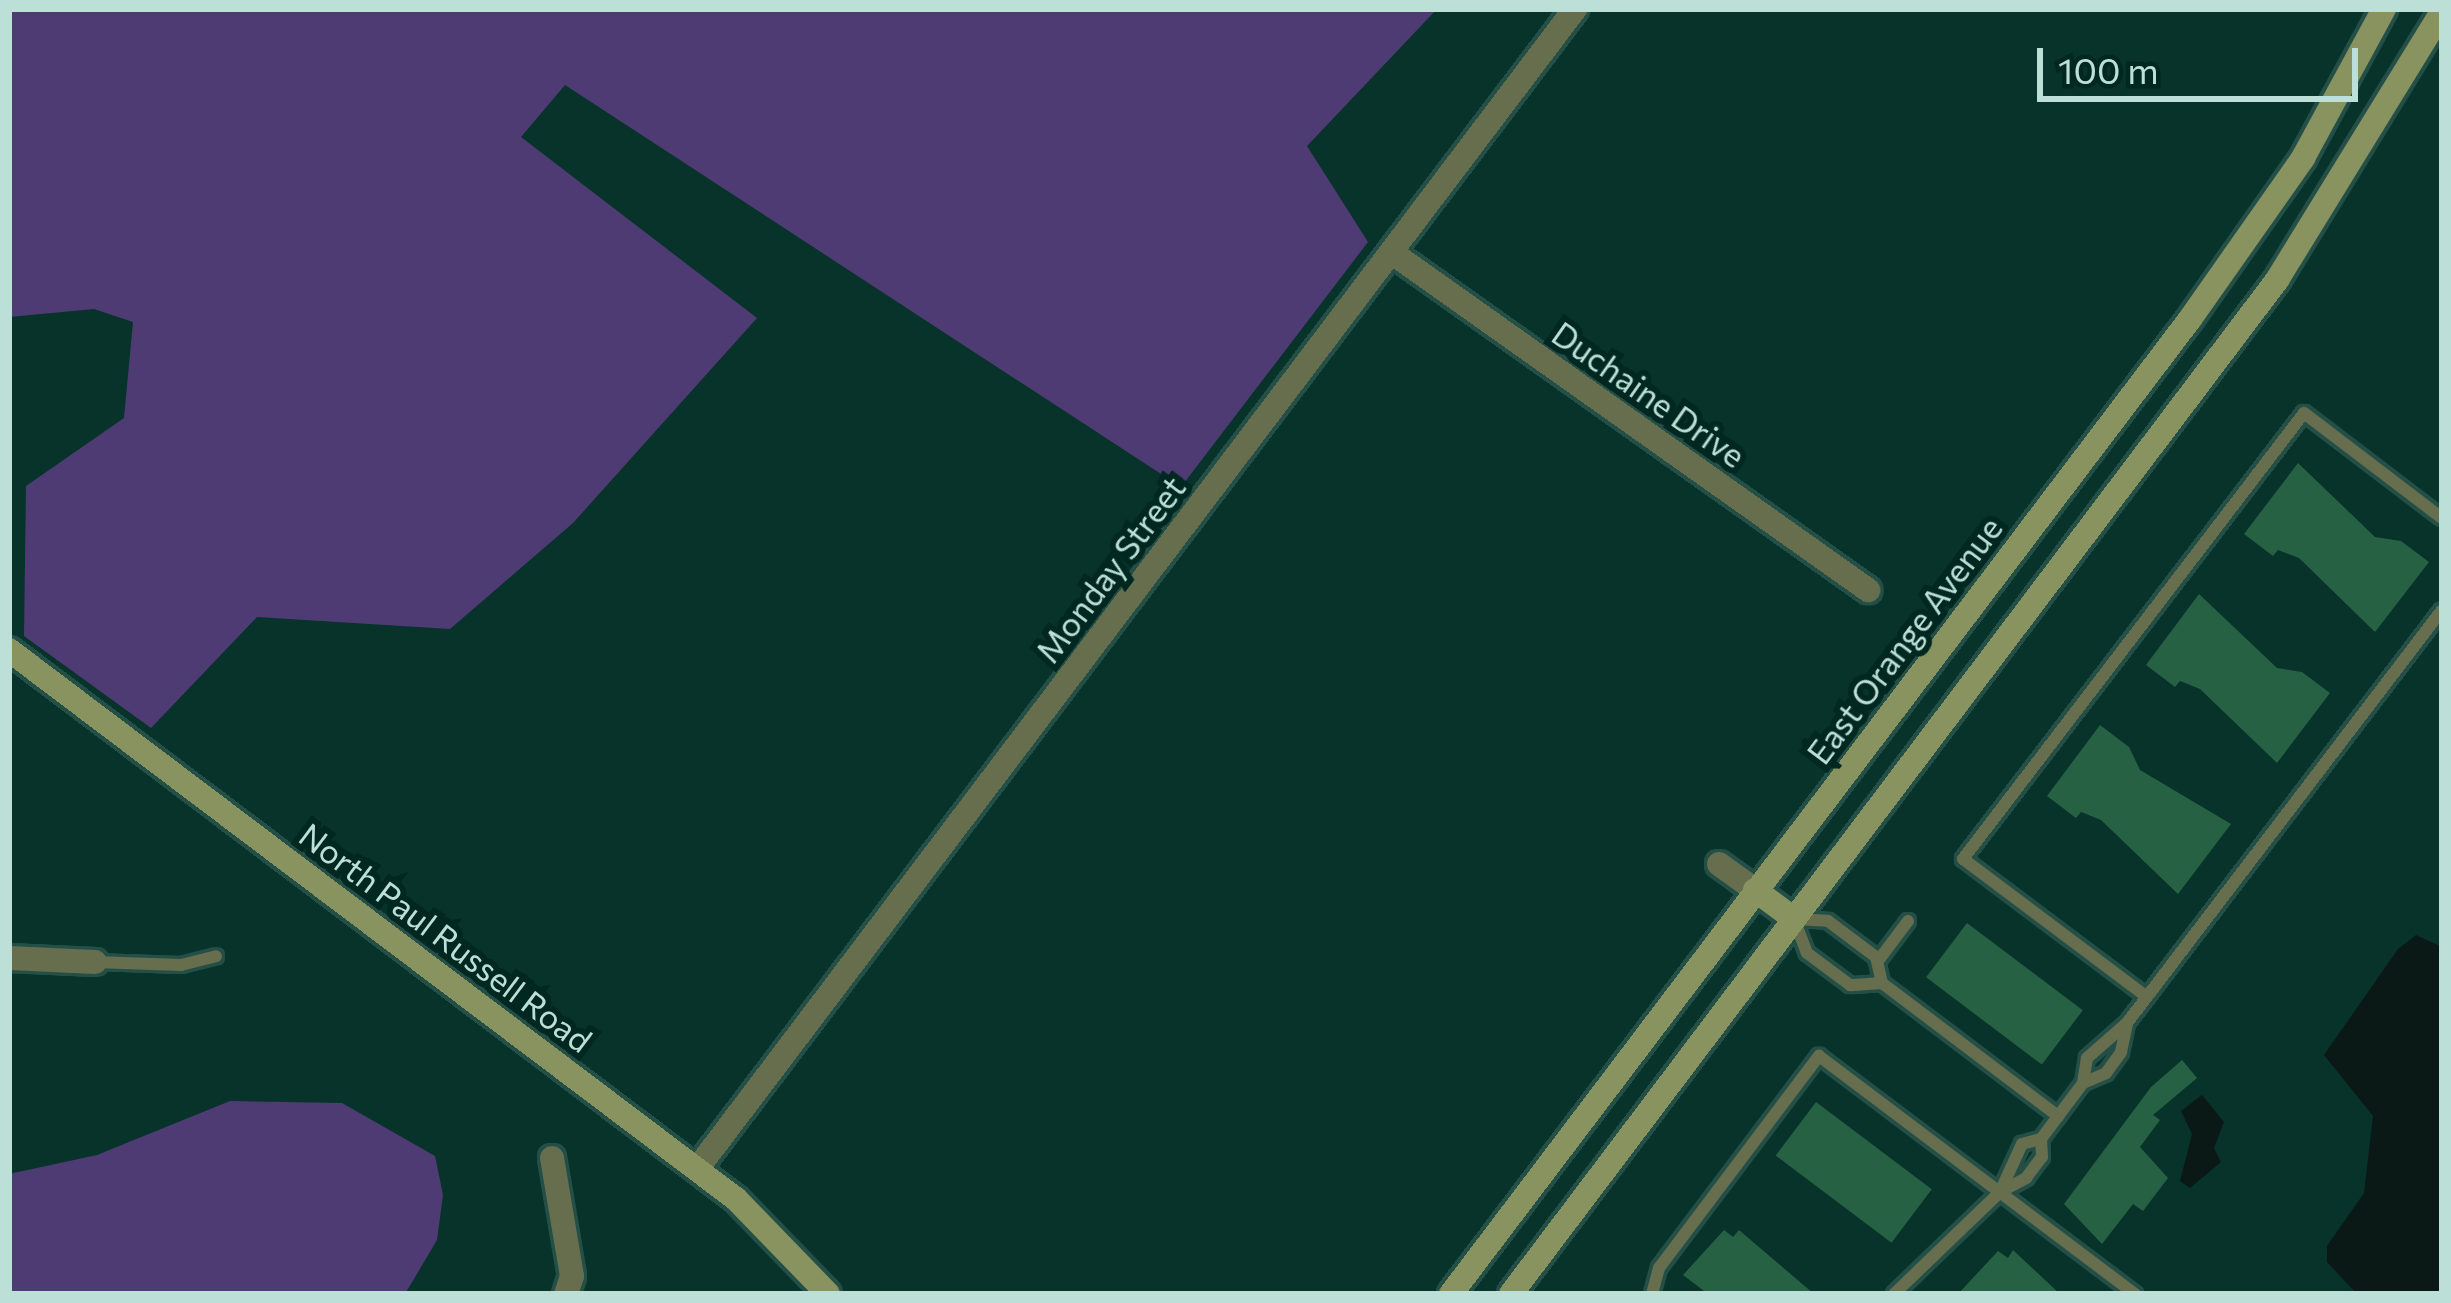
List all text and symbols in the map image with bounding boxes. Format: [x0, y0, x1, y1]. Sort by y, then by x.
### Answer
scale bar [2043, 24, 2364, 98]
text: 100 m [2058, 47, 2159, 91]
street label: Duchaine Drive [1545, 313, 1753, 475]
street label: Monday Street [1027, 468, 1193, 670]
street label: East Orange Avenue [1798, 509, 2010, 771]
street label: North Paul Russell Road [292, 814, 600, 1060]

